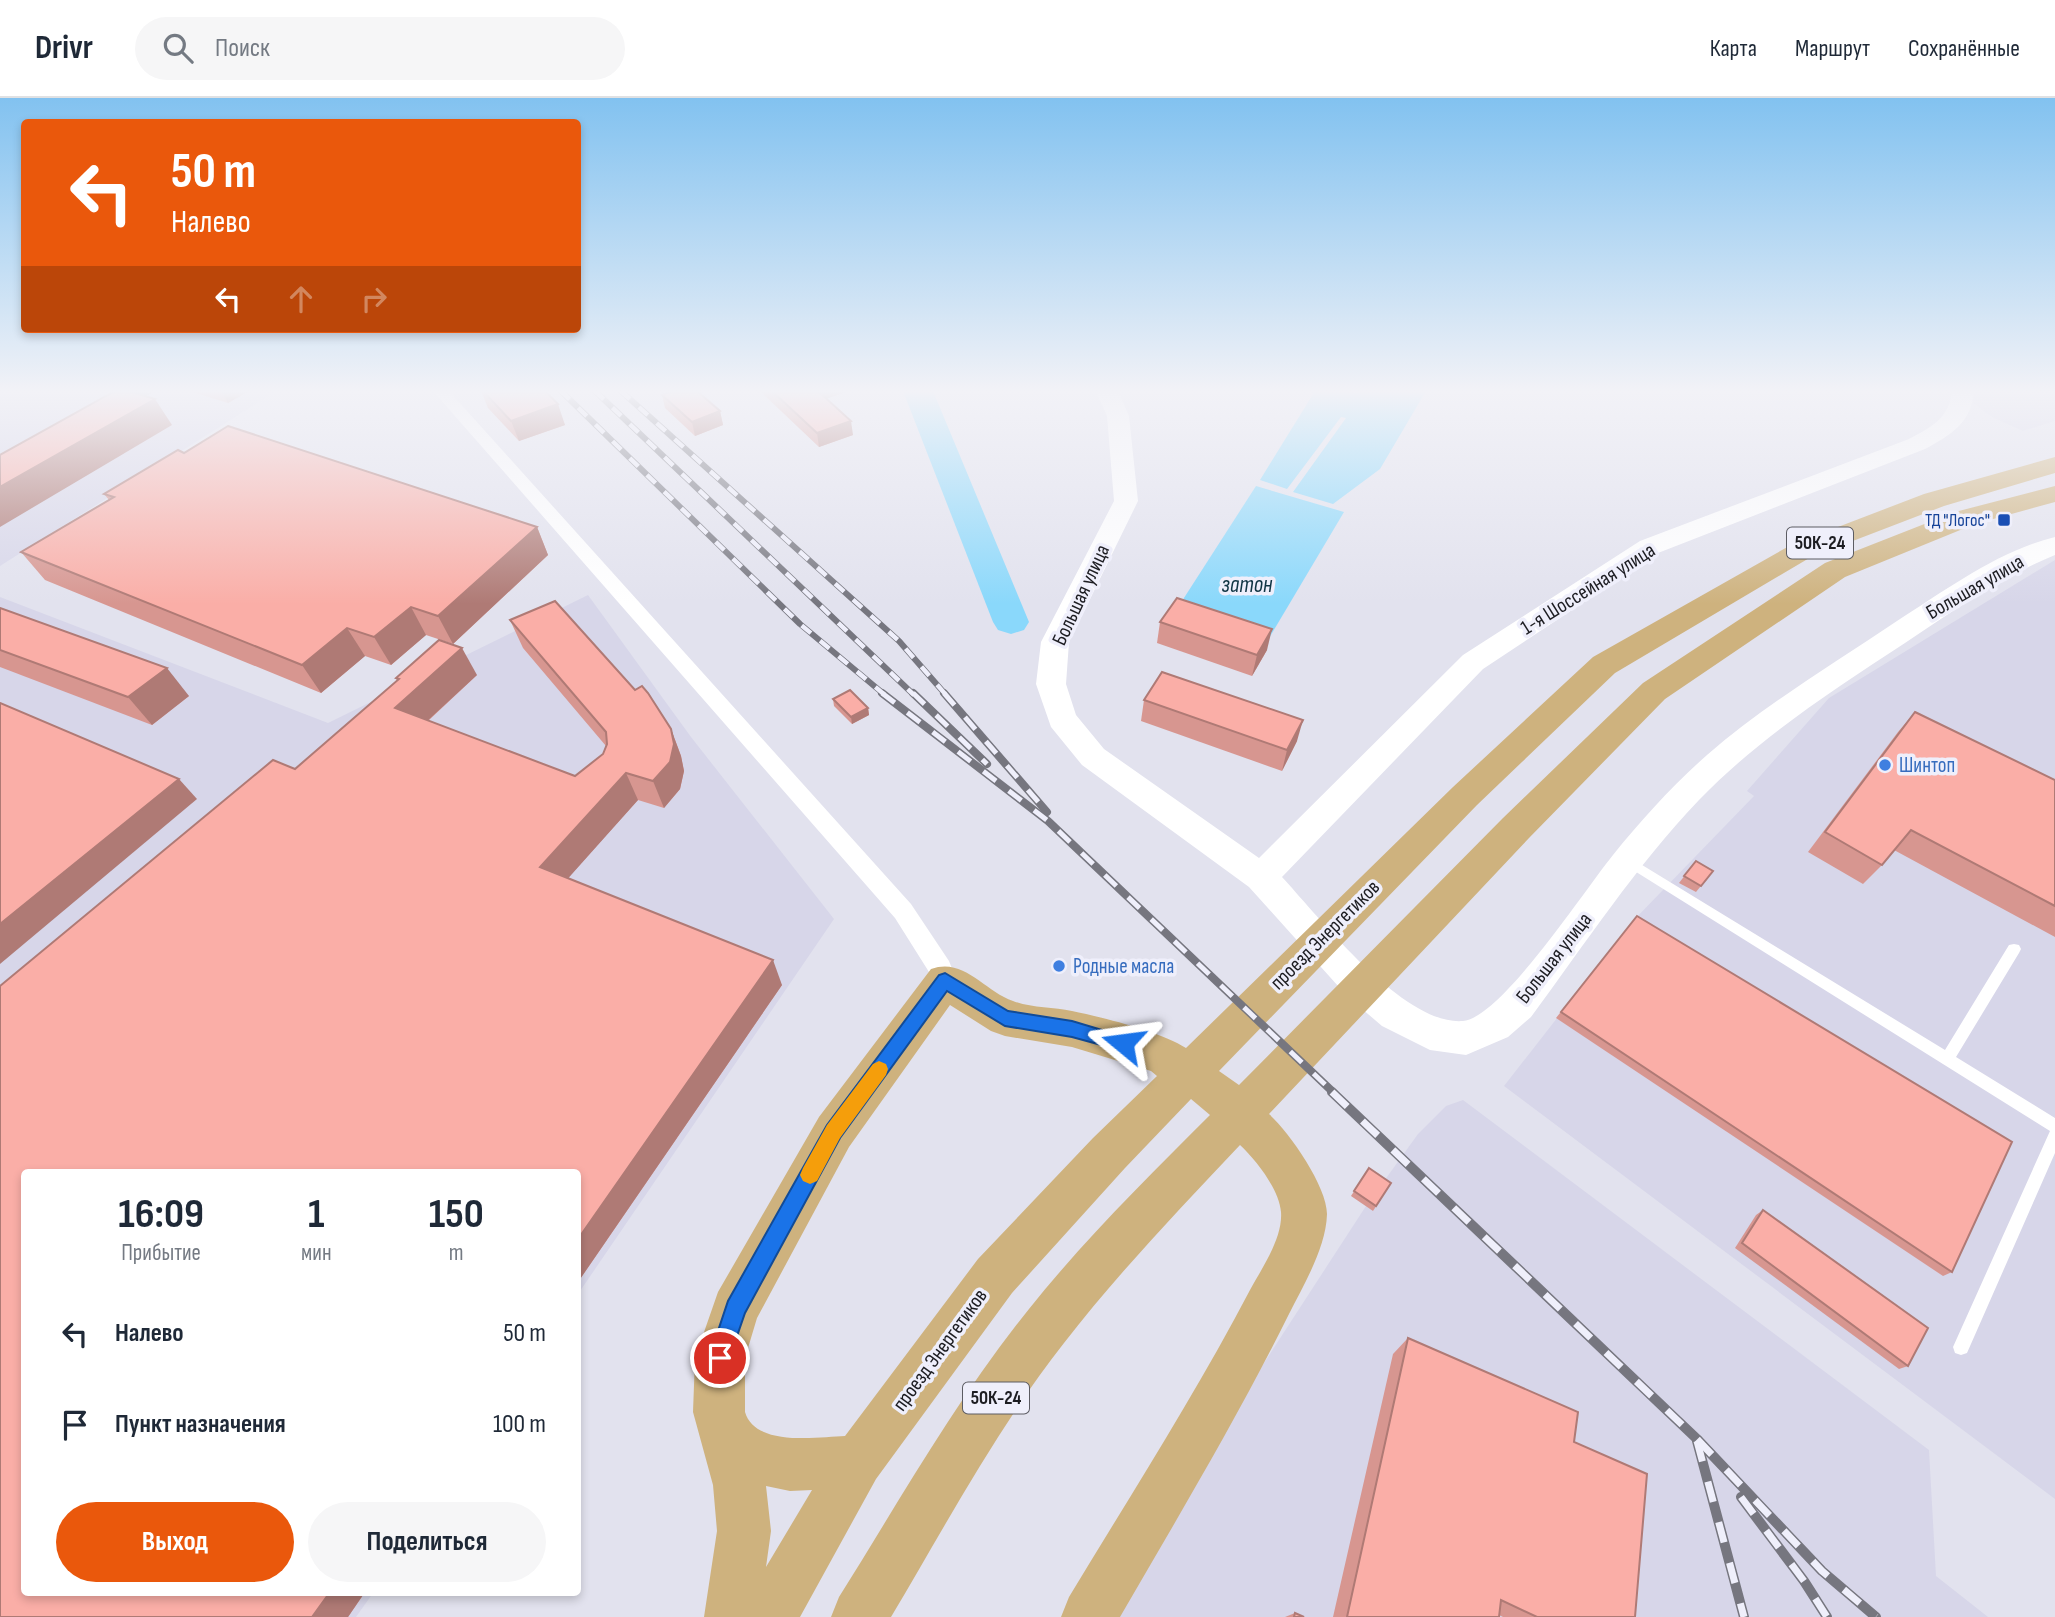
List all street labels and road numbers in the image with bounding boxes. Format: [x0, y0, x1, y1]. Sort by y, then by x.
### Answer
road number: 50К-24 [1787, 528, 1853, 558]
street label: 1-я Шоссейная улица [1516, 538, 1660, 640]
street label: Большая улица [1047, 541, 1115, 649]
street label: Большая улица [1922, 549, 2028, 625]
street label: проезд Энергетиков [1265, 875, 1385, 995]
street label: Большая улица [1511, 908, 1597, 1008]
street label: проезд Энергетиков [887, 1284, 993, 1416]
road number: 50К-24 [963, 1382, 1029, 1414]

